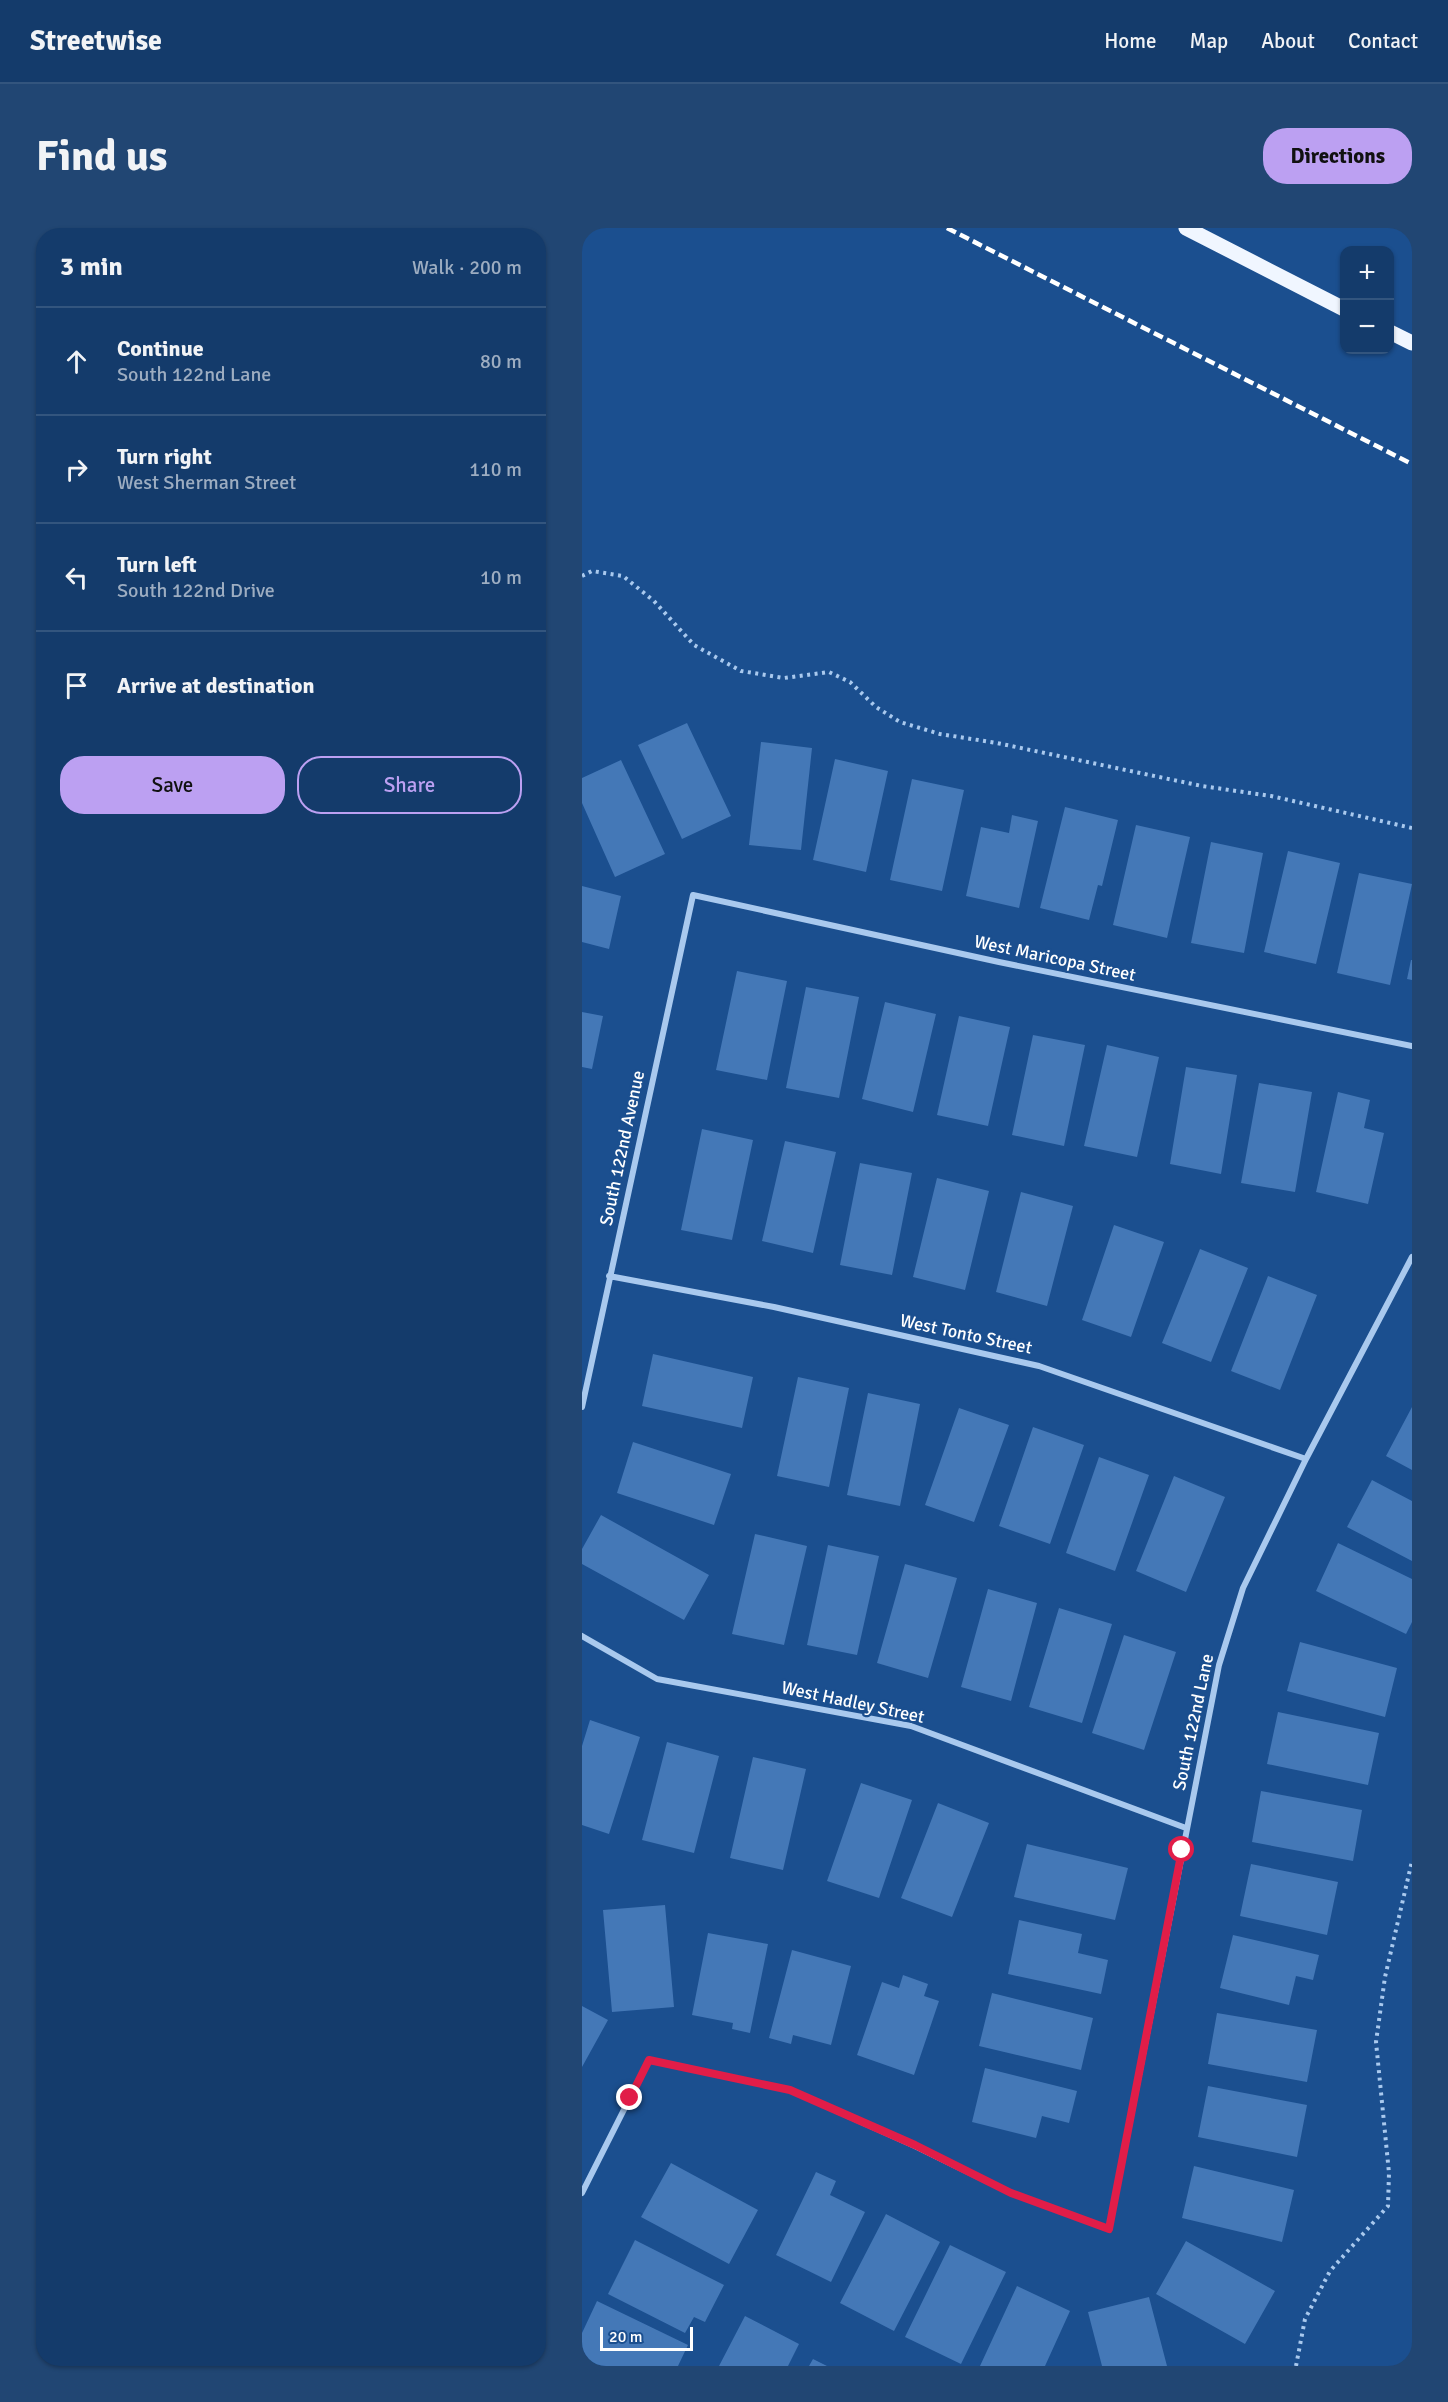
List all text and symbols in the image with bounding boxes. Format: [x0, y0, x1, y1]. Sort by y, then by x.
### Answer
text: Streetwise [30, 24, 162, 58]
text: Home [1104, 28, 1157, 54]
text: Map [1190, 28, 1228, 54]
text: About [1261, 28, 1315, 54]
text: Contact [1348, 28, 1418, 54]
button: Directions [1263, 128, 1412, 184]
text: Find us [36, 131, 167, 182]
map controls [1340, 246, 1394, 354]
button: + [1340, 246, 1394, 300]
text: 3 min [60, 251, 123, 283]
text: Walk · 200 m [412, 255, 522, 280]
button: − [1340, 300, 1394, 354]
text: Continue [117, 335, 204, 362]
icon: ahead [60, 345, 93, 378]
text: 80 m [480, 349, 522, 374]
text: South 122nd Lane [117, 362, 271, 387]
text: Turn right [117, 443, 212, 470]
icon: right [60, 453, 93, 486]
text: 110 m [469, 457, 522, 482]
text: West Sherman Street [117, 470, 296, 495]
text: Turn left [117, 551, 197, 578]
icon: left [60, 561, 93, 594]
text: 10 m [480, 565, 522, 590]
text: South 122nd Drive [117, 578, 275, 603]
icon: arrive [60, 669, 93, 702]
text: Arrive at destination [117, 672, 314, 699]
button: Save [60, 756, 285, 814]
button: Share [297, 756, 522, 814]
street label: West Maricopa Street [972, 930, 1138, 986]
street label: South 122nd Avenue [595, 1068, 649, 1228]
street label: West Tonto Street [898, 1309, 1034, 1359]
street label: South 122nd Lane [1168, 1652, 1218, 1792]
street label: West Hadley Street [779, 1676, 927, 1728]
route start [1168, 1836, 1194, 1862]
route end [616, 2084, 642, 2110]
scale bar [600, 2324, 693, 2352]
text: 20 m [609, 2327, 643, 2347]

